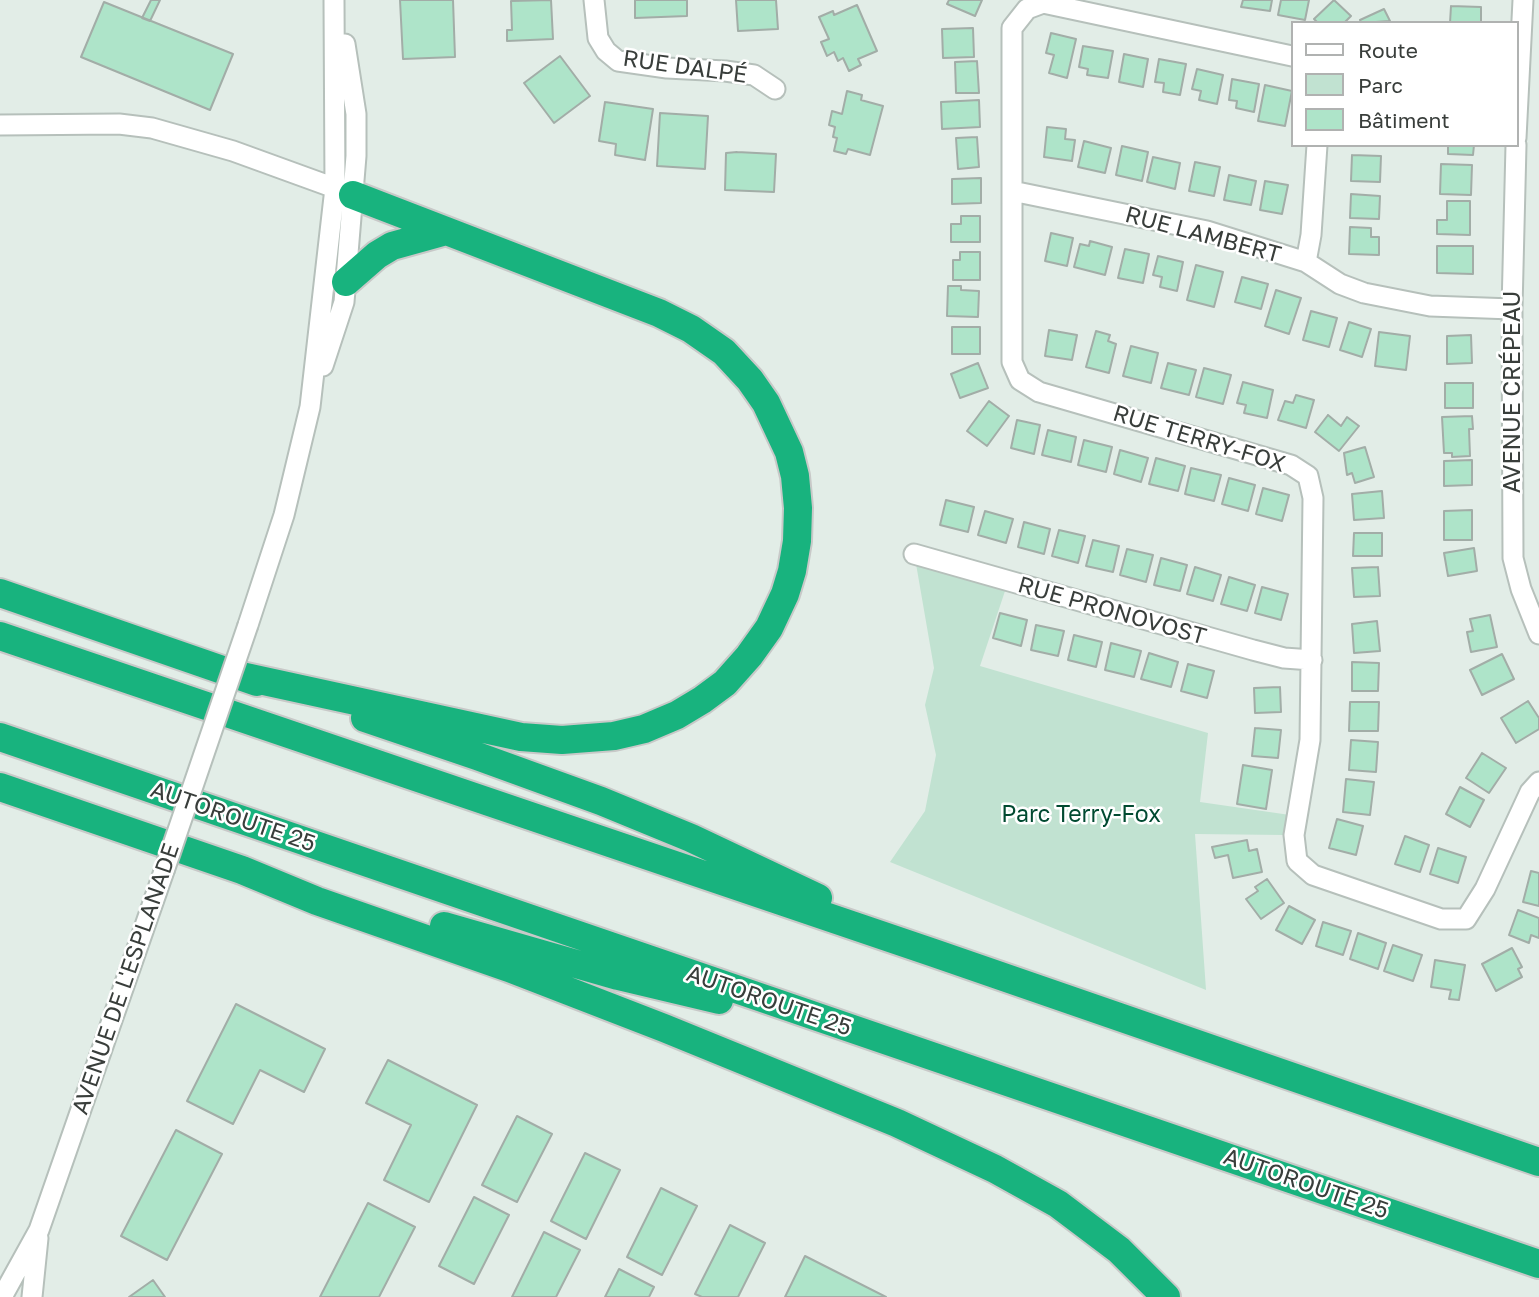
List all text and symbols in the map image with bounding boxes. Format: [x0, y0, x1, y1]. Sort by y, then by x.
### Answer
legend [1290, 21, 1518, 147]
text: Route [1358, 37, 1418, 63]
street label: RUE DALPÉ [621, 45, 749, 89]
text: Parc [1358, 72, 1403, 98]
text: Bâtiment [1358, 107, 1450, 133]
street label: RUE LAMBERT [1122, 201, 1284, 269]
street label: AVENUE CRÉPEAU [1499, 291, 1527, 493]
street label: RUE TERRY-FOX [1110, 400, 1288, 478]
street label: RUE PRONOVOST [1015, 571, 1209, 651]
street label: AUTOROUTE 25 [147, 776, 319, 858]
park label: Parc Terry-Fox [1001, 801, 1161, 829]
street label: AVENUE DE L'ESPLANADE [67, 840, 185, 1118]
street label: AUTOROUTE 25 [683, 960, 855, 1042]
street label: AUTOROUTE 25 [1220, 1143, 1392, 1225]

